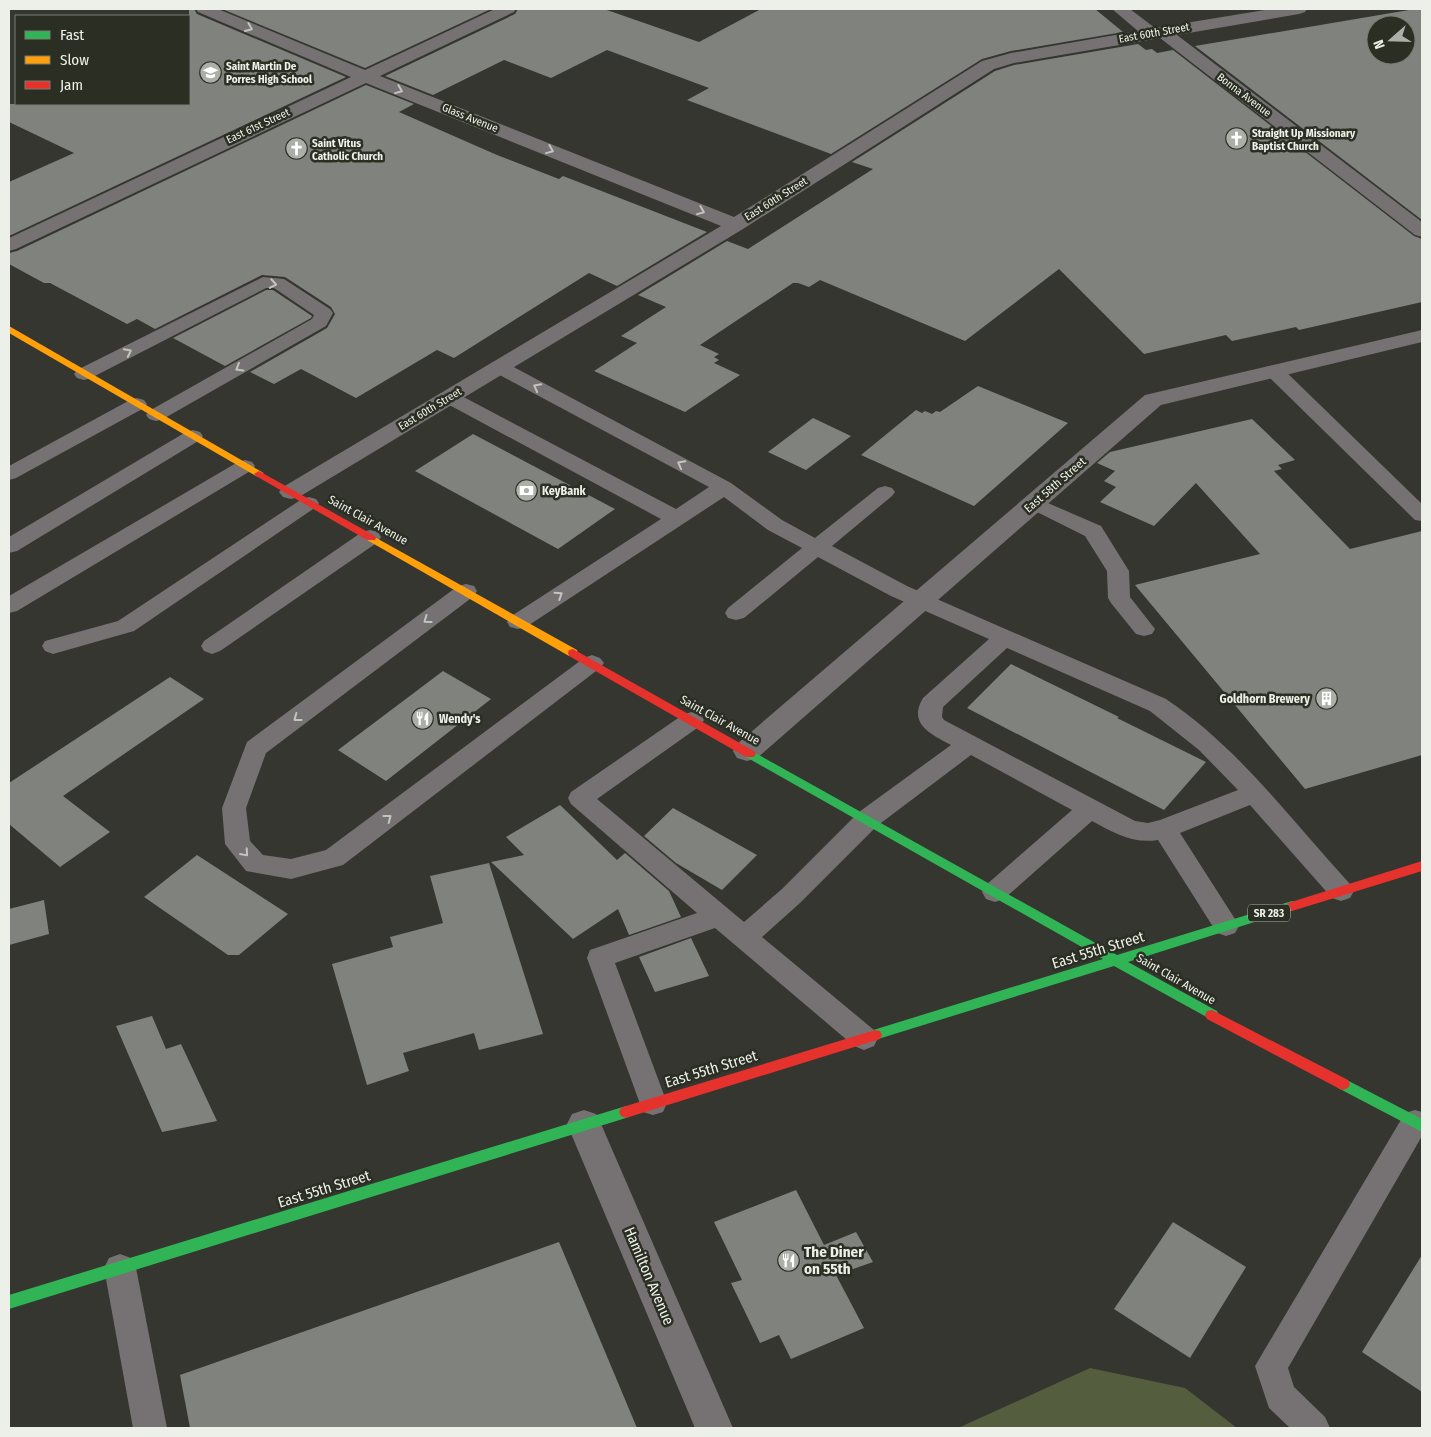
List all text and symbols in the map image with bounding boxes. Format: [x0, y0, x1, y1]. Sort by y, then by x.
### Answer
legend [15, 15, 190, 105]
north arrow [1366, 15, 1416, 65]
street label: East 60th Street [1118, 20, 1191, 46]
one-way arrow [244, 21, 253, 32]
text: Fast [60, 26, 84, 44]
text: N [1370, 37, 1389, 51]
text: Slow [60, 51, 89, 69]
school or university icon: Saint Martin De Porres High School [198, 60, 222, 84]
place label: Saint Martin De Porres High School [226, 60, 313, 86]
street label: Bonna Avenue [1214, 70, 1274, 120]
text: Jam [60, 76, 83, 94]
one-way arrow [394, 83, 403, 94]
street label: Glass Avenue [440, 101, 500, 135]
street label: East 61st Street [224, 105, 292, 146]
church icon: Straight Up Missionary Baptist Church [1224, 127, 1248, 151]
place label: Straight Up Missionary Baptist Church [1252, 127, 1356, 153]
church icon: Saint Vitus Catholic Church [284, 137, 308, 161]
place label: Saint Vitus Catholic Church [312, 137, 383, 163]
one-way arrow [545, 144, 554, 154]
street label: East 60th Street [742, 174, 810, 223]
one-way arrow [696, 204, 705, 215]
one-way arrow [269, 278, 277, 288]
one-way arrow [122, 348, 131, 358]
one-way arrow [235, 362, 244, 372]
one-way arrow [534, 383, 543, 393]
street label: East 60th Street [396, 385, 464, 433]
street label: East 58th Street [1021, 454, 1089, 516]
one-way arrow [677, 460, 686, 470]
bank icon: KeyBank [514, 479, 538, 503]
place label: KeyBank [542, 484, 586, 498]
street label: Saint Clair Avenue [326, 492, 410, 548]
one-way arrow [553, 592, 563, 601]
one-way arrow [424, 615, 433, 623]
building icon: Goldhorn Brewery [1314, 687, 1338, 711]
street label: Saint Clair Avenue [678, 692, 762, 748]
place label: Goldhorn Brewery [1220, 692, 1310, 706]
restaurant icon: Wendy's [411, 707, 435, 731]
one-way arrow [293, 712, 302, 721]
place label: Wendy's [439, 712, 481, 726]
one-way arrow [382, 815, 391, 823]
one-way arrow [240, 847, 248, 856]
road number: SR 283 [1248, 904, 1290, 921]
street label: East 55th Street [1050, 927, 1147, 973]
street label: Saint Clair Avenue [1134, 951, 1218, 1007]
street label: East 55th Street [663, 1046, 760, 1092]
street label: East 55th Street [276, 1166, 373, 1212]
street label: Hamilton Avenue [620, 1224, 678, 1328]
place label: The Diner on 55th [804, 1243, 864, 1278]
restaurant icon: The Diner on 55th [776, 1249, 800, 1273]

